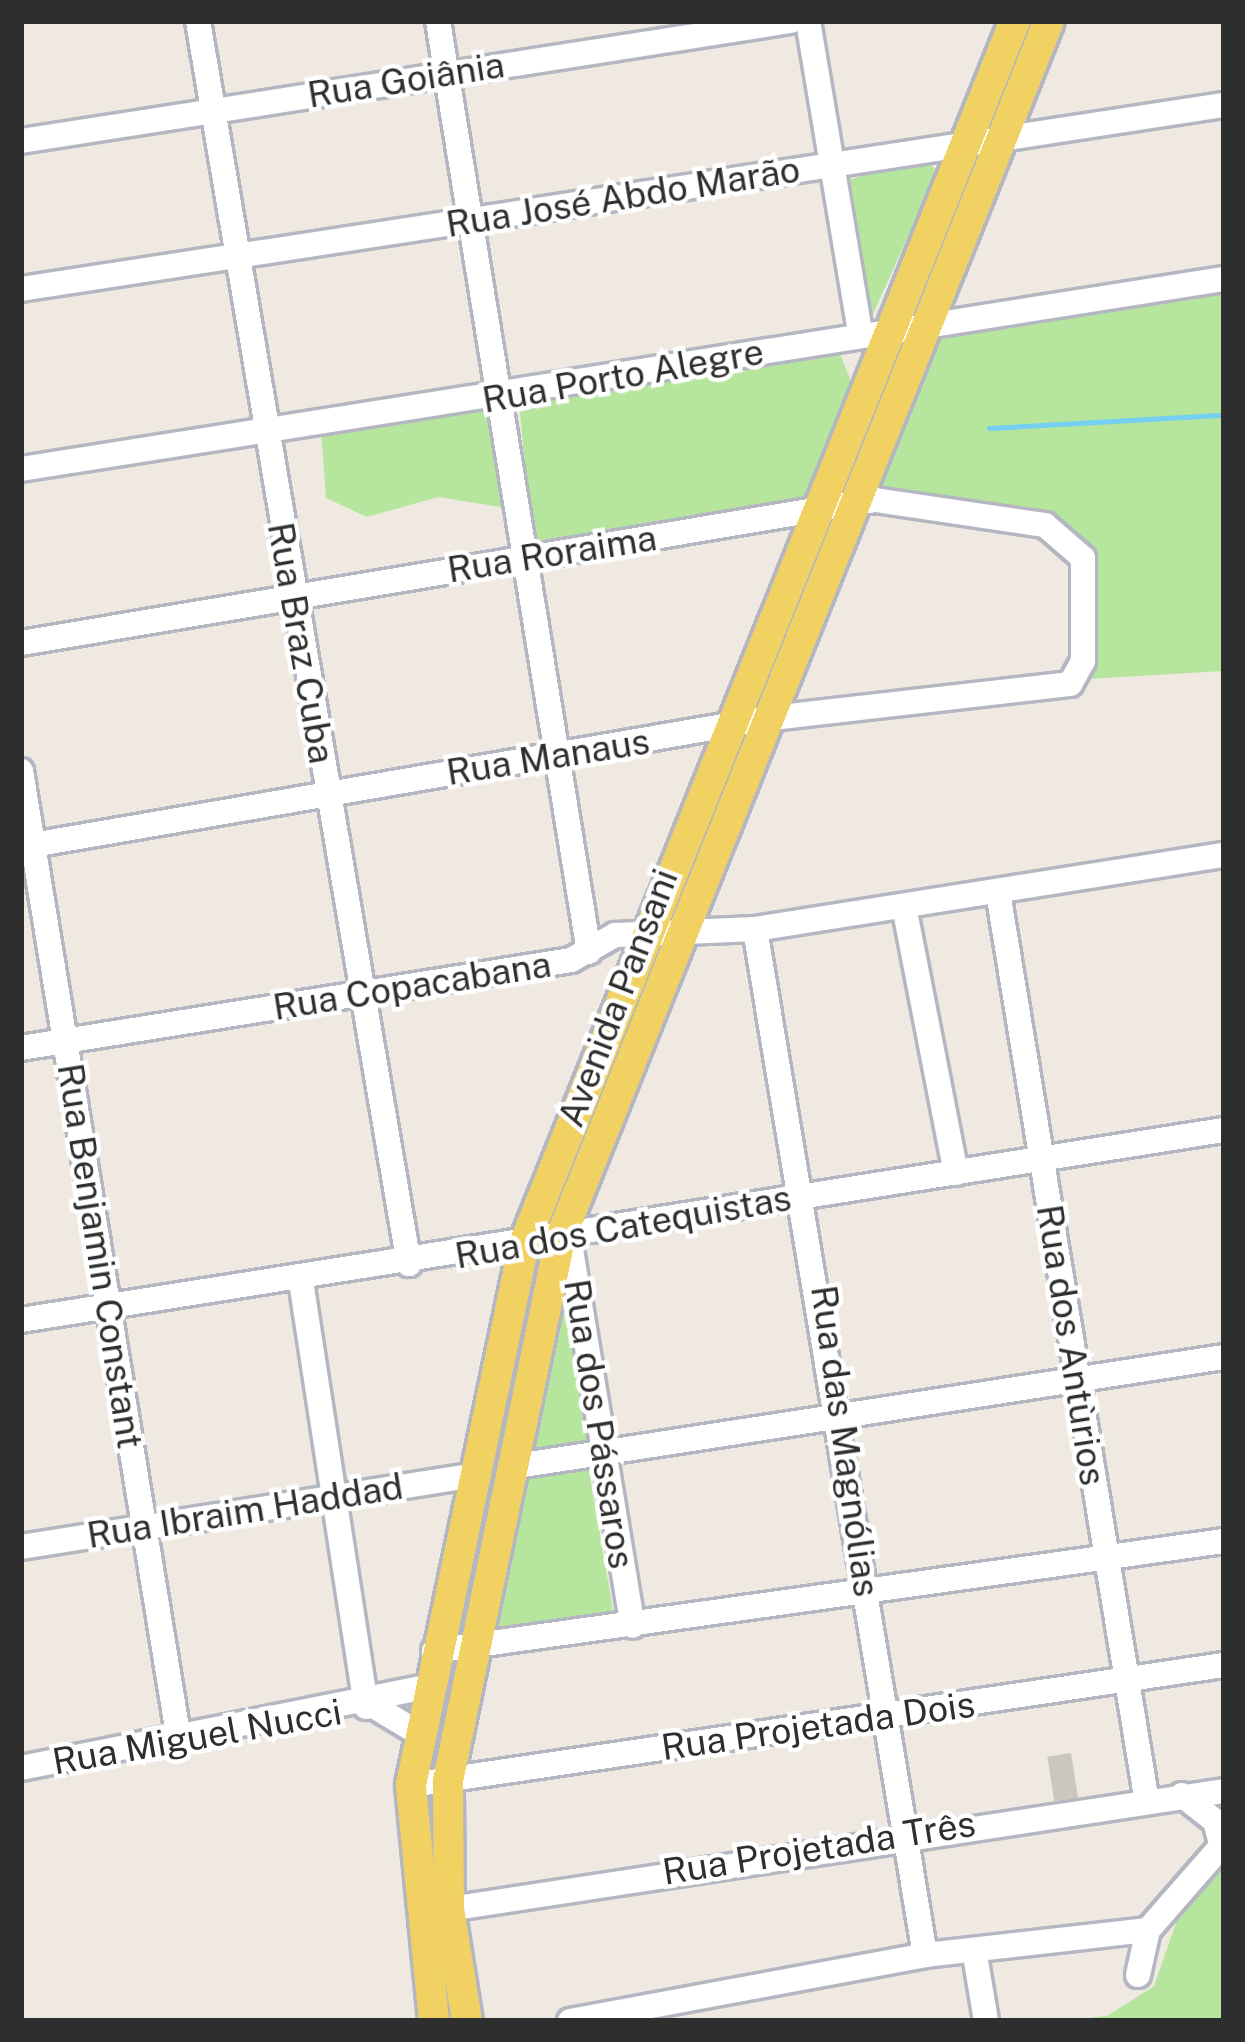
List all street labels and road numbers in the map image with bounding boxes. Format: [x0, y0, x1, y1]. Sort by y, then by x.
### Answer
street label: Rua Goiânia [304, 43, 508, 117]
street label: Rua José Abdo Marão [443, 148, 803, 246]
street label: Rua Porto Alegre [479, 330, 767, 422]
street label: Rua Roraima [444, 516, 660, 592]
street label: Rua Braz Cuba [259, 519, 343, 767]
street label: Rua Manaus [443, 720, 653, 794]
street label: Avenida Pansani [549, 863, 687, 1133]
street label: Rua Copacabana [270, 943, 554, 1029]
street label: Rua Benjamin Constant [48, 1060, 152, 1452]
street label: Rua dos Catequistas [451, 1176, 795, 1278]
street label: Rua dos Antùrios [1027, 1201, 1115, 1489]
street label: Rua dos Pássaros [555, 1276, 643, 1572]
street label: Rua das Magnólias [802, 1282, 888, 1600]
street label: Rua Ibraim Haddad [84, 1465, 406, 1557]
street label: Rua Projetada Dois [659, 1683, 977, 1769]
street label: Rua Miguel Nucci [49, 1690, 345, 1784]
street label: Rua Projetada Três [660, 1802, 978, 1894]

